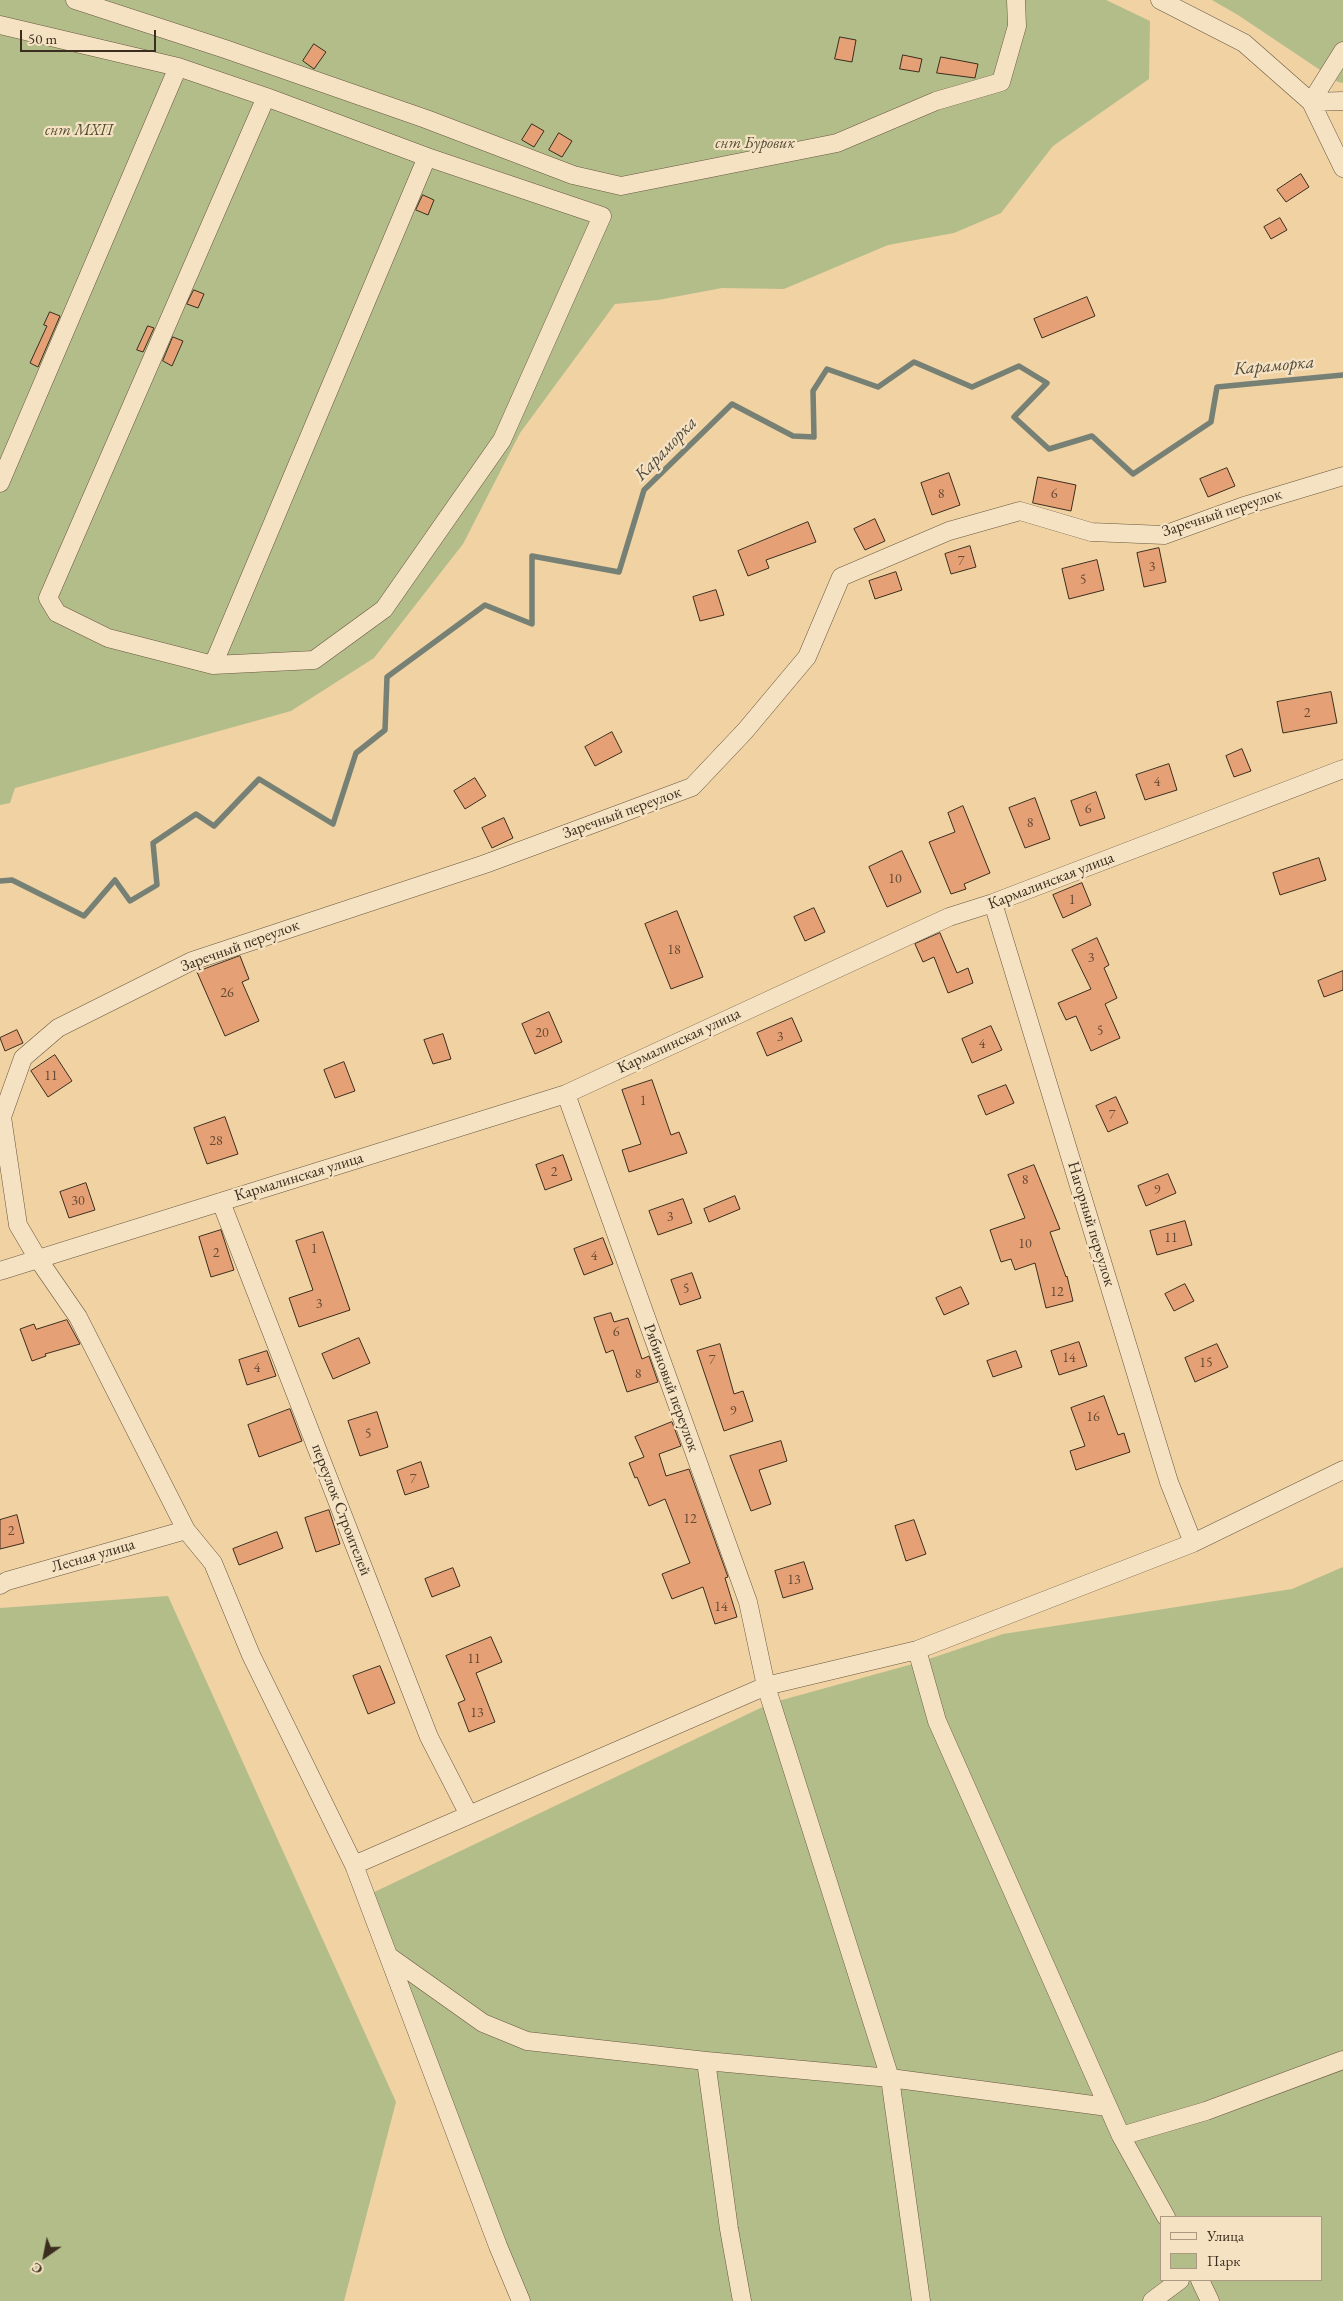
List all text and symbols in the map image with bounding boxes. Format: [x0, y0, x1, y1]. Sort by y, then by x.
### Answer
scale bar [22, 20, 159, 52]
text: 50 m [28, 29, 57, 48]
park label: снт МХП [45, 121, 113, 141]
park label: снт Буровик [715, 134, 795, 154]
water label: Караморка [1233, 352, 1315, 380]
water label: Караморка [630, 412, 702, 486]
street label: Заречный переулок [1160, 485, 1284, 541]
house number: 8 [938, 486, 944, 502]
house number: 6 [1051, 486, 1057, 502]
house number: 7 [958, 553, 964, 569]
house number: 3 [1149, 559, 1155, 575]
house number: 5 [1080, 572, 1086, 588]
house number: 2 [1304, 705, 1310, 721]
house number: 4 [1154, 774, 1160, 790]
street label: Заречный переулок [560, 783, 684, 843]
house number: 6 [1085, 801, 1091, 817]
house number: 8 [1027, 815, 1033, 831]
street label: Кармалинская улица [985, 848, 1117, 914]
house number: 10 [888, 871, 902, 887]
house number: 1 [1069, 892, 1075, 908]
street label: Заречный переулок [178, 916, 302, 976]
house number: 18 [667, 942, 681, 958]
house number: 3 [1088, 950, 1094, 966]
house number: 26 [220, 985, 234, 1001]
street label: Кармалинская улица [614, 1004, 744, 1078]
house number: 5 [1097, 1023, 1103, 1039]
house number: 20 [535, 1025, 549, 1041]
house number: 3 [777, 1029, 783, 1045]
house number: 4 [979, 1036, 985, 1052]
house number: 11 [44, 1068, 58, 1084]
house number: 1 [640, 1093, 646, 1109]
house number: 7 [1109, 1107, 1115, 1123]
house number: 28 [209, 1133, 223, 1149]
street label: Кармалинская улица [232, 1148, 366, 1206]
street label: Нагорный переулок [1063, 1159, 1119, 1289]
house number: 2 [551, 1164, 557, 1180]
house number: 8 [1022, 1172, 1028, 1188]
house number: 9 [1154, 1182, 1160, 1198]
house number: 30 [71, 1193, 85, 1209]
house number: 3 [667, 1209, 673, 1225]
house number: 11 [1164, 1230, 1178, 1246]
house number: 10 [1018, 1236, 1032, 1252]
house number: 1 [311, 1241, 317, 1257]
house number: 2 [213, 1245, 219, 1261]
house number: 4 [591, 1248, 597, 1264]
house number: 5 [683, 1281, 689, 1297]
house number: 12 [1050, 1284, 1064, 1300]
house number: 3 [316, 1296, 322, 1312]
street label: Рябиновый переулок [639, 1321, 703, 1455]
house number: 6 [613, 1324, 619, 1340]
house number: 14 [1062, 1350, 1076, 1366]
house number: 7 [709, 1352, 715, 1368]
house number: 15 [1199, 1355, 1213, 1371]
house number: 4 [254, 1360, 260, 1376]
house number: 8 [635, 1366, 641, 1382]
house number: 9 [730, 1403, 736, 1419]
house number: 16 [1086, 1409, 1100, 1425]
house number: 5 [365, 1426, 371, 1442]
street label: переулок Строителей [307, 1441, 375, 1579]
house number: 7 [410, 1471, 416, 1487]
house number: 12 [683, 1511, 697, 1527]
house number: 2 [8, 1523, 14, 1539]
street label: Лесная улица [49, 1535, 137, 1577]
house number: 13 [787, 1572, 801, 1588]
house number: 14 [714, 1599, 728, 1615]
house number: 11 [467, 1651, 481, 1667]
house number: 13 [470, 1705, 484, 1721]
legend [1160, 2216, 1323, 2281]
text: Улица [1207, 2226, 1244, 2245]
north arrow [20, 2231, 70, 2281]
text: Парк [1207, 2251, 1240, 2270]
text: С [28, 2258, 46, 2279]

